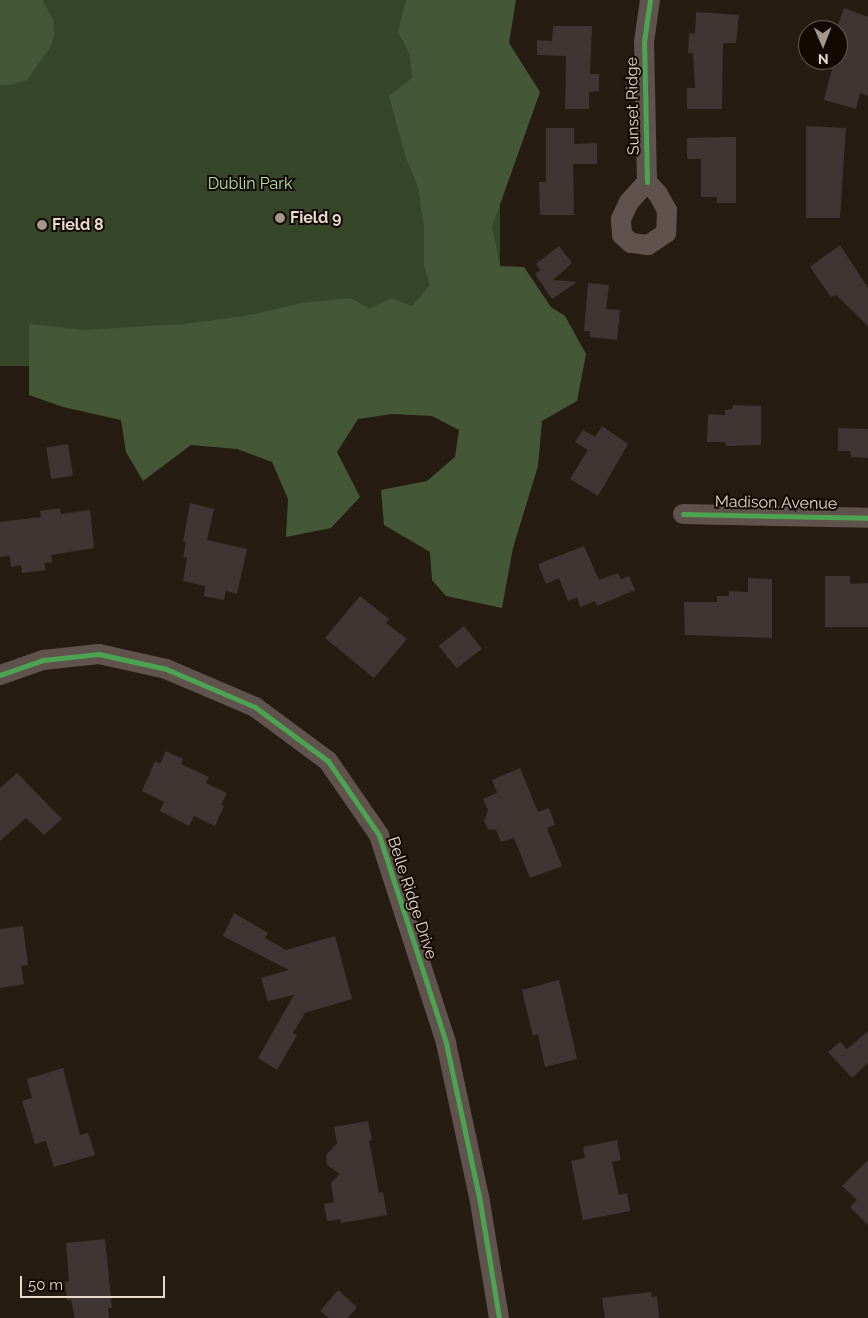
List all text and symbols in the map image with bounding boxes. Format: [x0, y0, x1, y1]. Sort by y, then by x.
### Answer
north arrow [798, 20, 848, 70]
text: N [818, 51, 829, 67]
street label: Sunset Ridge [623, 57, 643, 155]
park label: Dublin Park [208, 174, 292, 194]
place label: Field 9 [290, 208, 342, 228]
marker: Field 9 [274, 212, 286, 224]
place label: Field 8 [52, 215, 104, 235]
marker: Field 8 [36, 219, 48, 231]
street label: Madison Avenue [714, 492, 838, 514]
street label: Belle Ridge Drive [383, 834, 441, 962]
scale bar [22, 1266, 168, 1298]
text: 50 m [28, 1276, 63, 1294]

